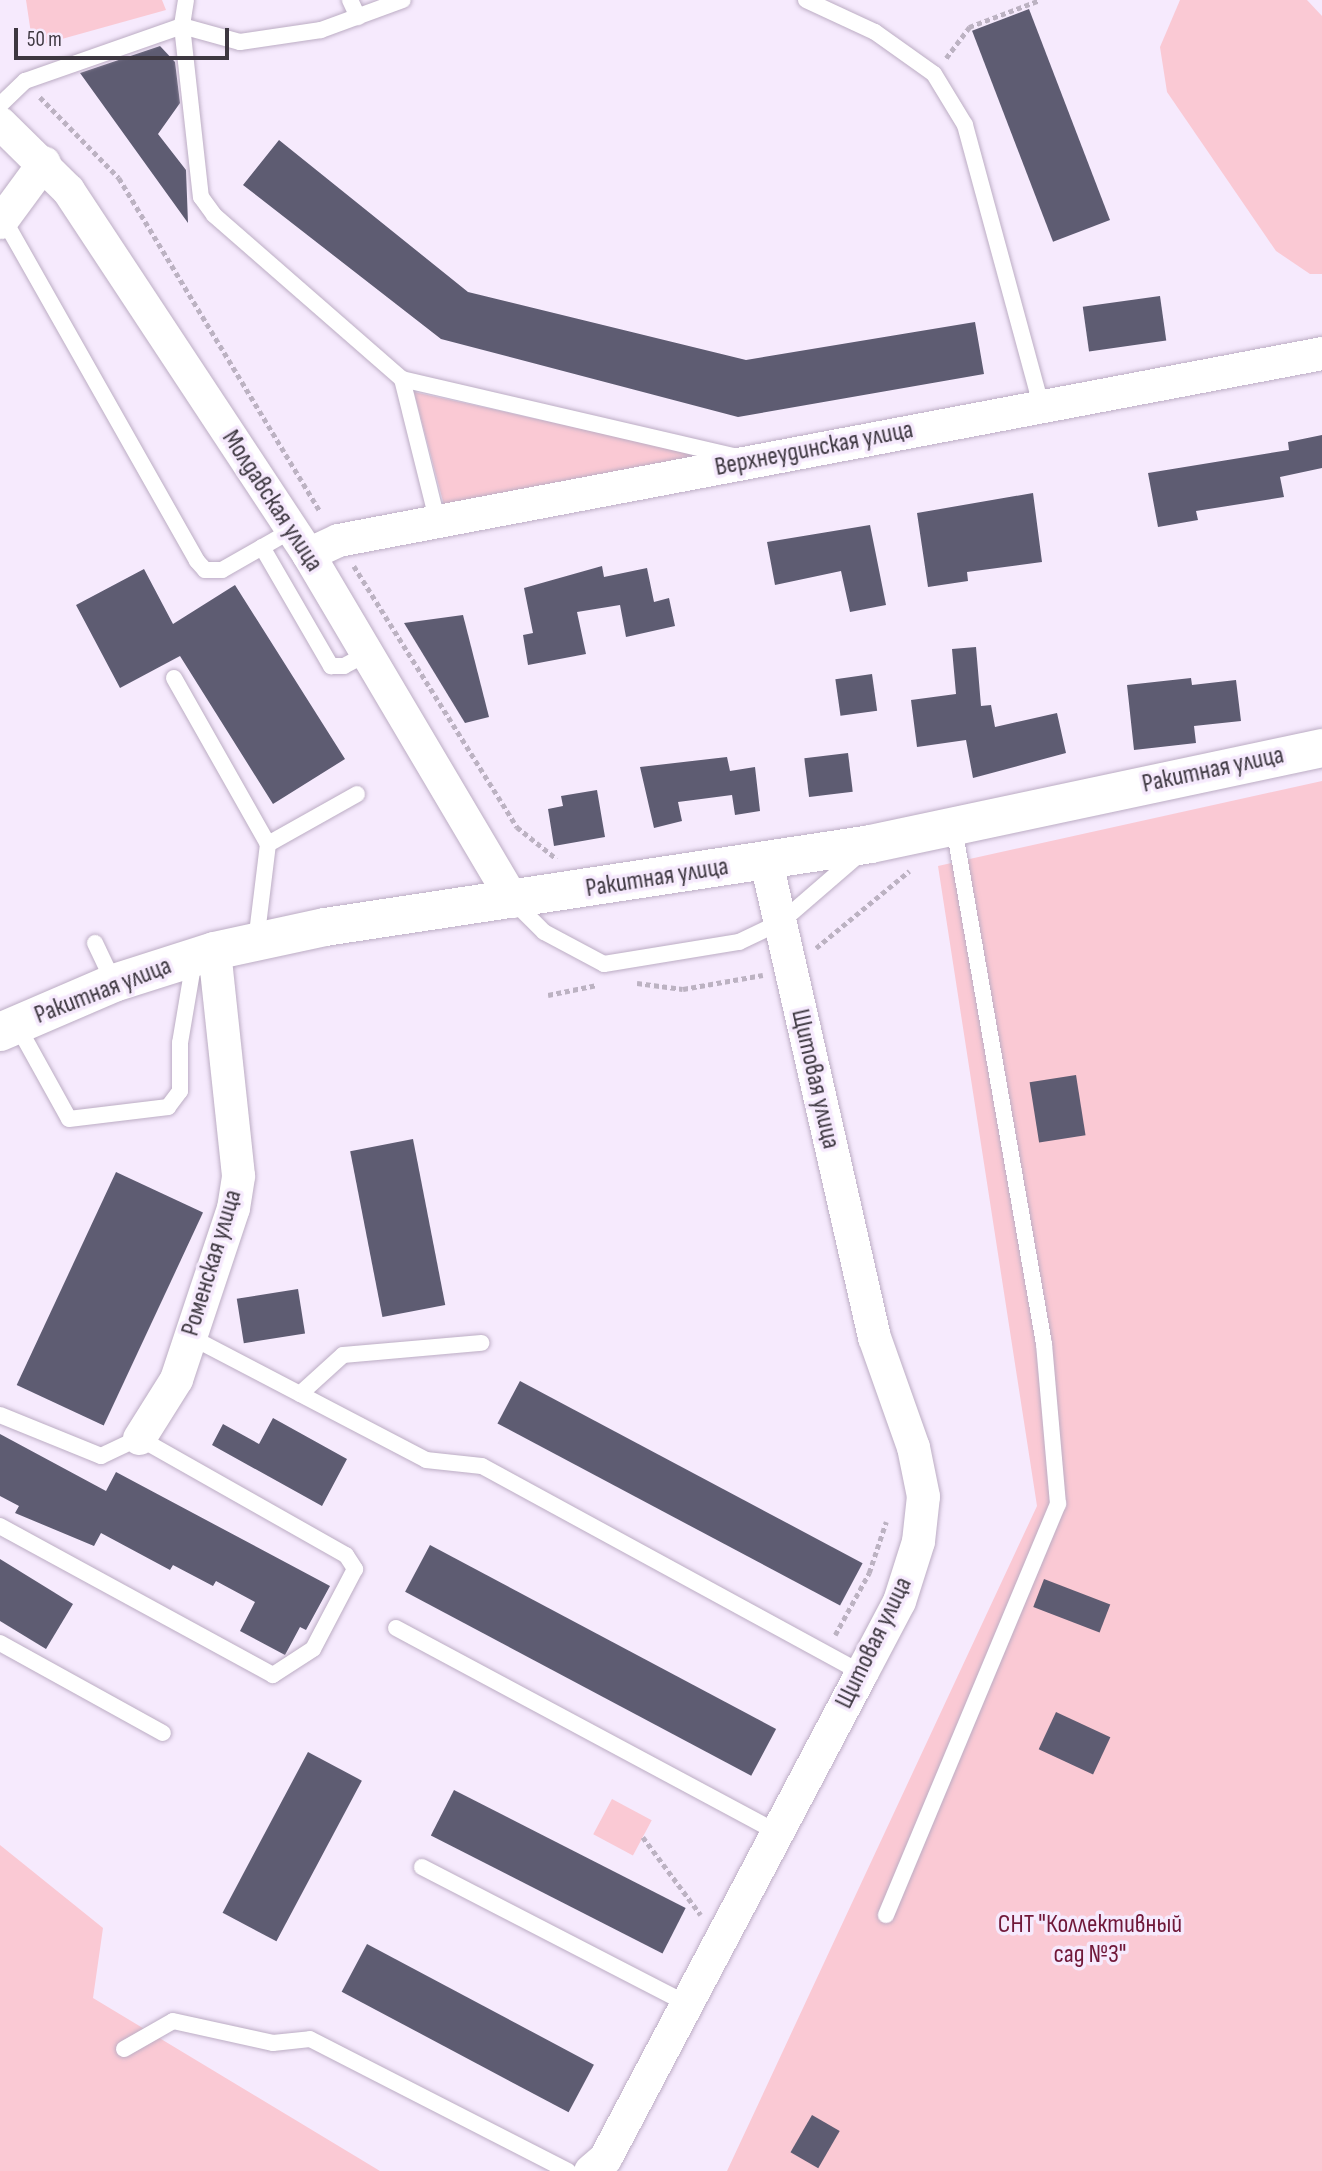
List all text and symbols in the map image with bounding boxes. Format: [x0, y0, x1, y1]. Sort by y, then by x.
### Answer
scale bar [18, 14, 233, 58]
text: 50 m [27, 27, 62, 52]
street label: Верхнеудинская улица [712, 414, 916, 484]
street label: Молдавская улица [215, 425, 329, 577]
street label: Ракитная улица [1139, 740, 1287, 800]
street label: Ракитная улица [583, 851, 731, 905]
street label: Ракитная улица [30, 951, 176, 1031]
street label: Щитовая улица [784, 1006, 846, 1152]
street label: Роменская улица [175, 1186, 249, 1340]
street label: Щитовая улица [829, 1572, 919, 1714]
park label: СНТ "Коллективный сад №3" [998, 1909, 1182, 1970]

